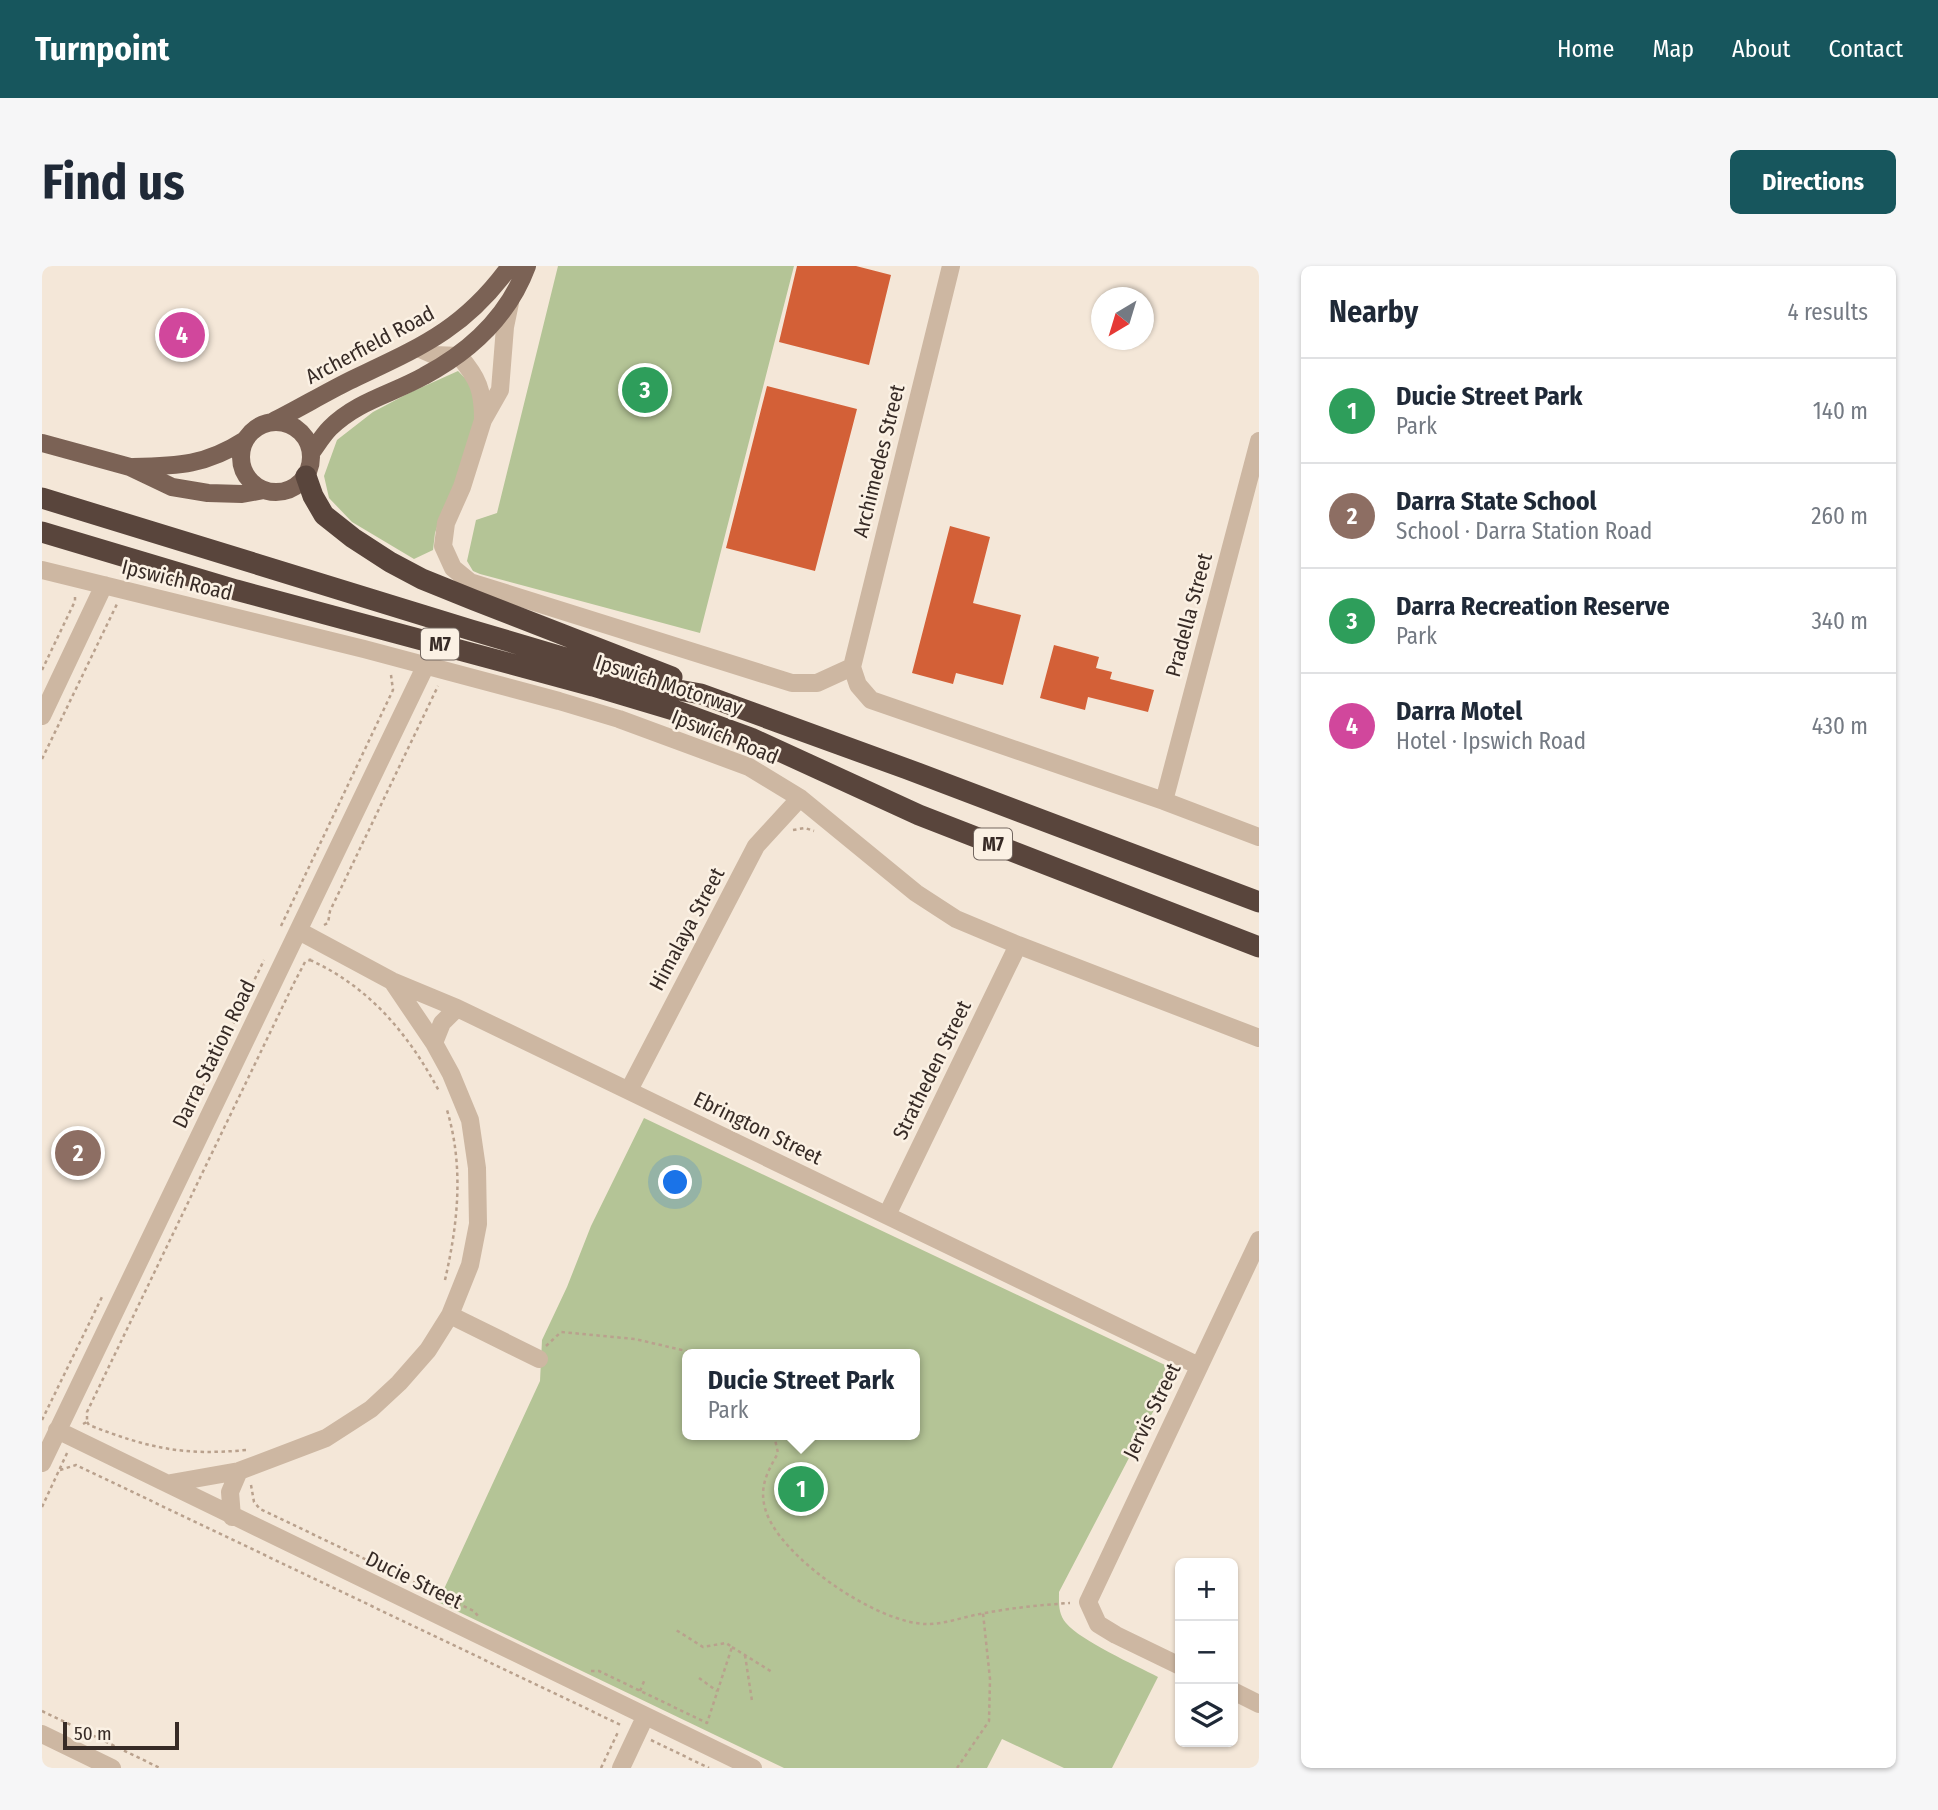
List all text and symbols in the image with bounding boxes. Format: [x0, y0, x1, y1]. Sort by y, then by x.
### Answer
text: Turnpoint [35, 29, 169, 69]
text: Home [1557, 35, 1614, 63]
text: Map [1652, 35, 1694, 63]
text: About [1732, 35, 1790, 63]
text: Contact [1828, 35, 1903, 63]
button: Directions [1730, 150, 1896, 214]
text: Find us [42, 153, 185, 212]
north arrow [1091, 287, 1154, 350]
text: Nearby [1329, 294, 1418, 330]
text: 4 results [1787, 298, 1868, 326]
street label: Archerfield Road [301, 300, 439, 390]
pin: 4 [159, 309, 205, 361]
pin: 3 [622, 364, 668, 416]
text: Ducie Street Park [1396, 381, 1583, 412]
street label: Archimedes Street [847, 382, 911, 540]
text: 1 [1347, 397, 1357, 425]
text: 140 m [1813, 397, 1868, 425]
text: Park [1396, 412, 1437, 440]
text: Darra State School [1396, 486, 1597, 517]
text: 2 [1347, 502, 1357, 530]
text: 260 m [1811, 502, 1868, 530]
text: School · Darra Station Road [1396, 517, 1652, 545]
street label: Pradella Street [1160, 550, 1218, 680]
street label: Ipswich Road [119, 554, 235, 606]
text: Darra Recreation Reserve [1396, 591, 1670, 622]
text: 3 [1347, 607, 1357, 635]
text: 340 m [1812, 607, 1868, 635]
text: Park [1396, 622, 1437, 650]
road number: M7 [421, 628, 459, 660]
street label: Ipswich Motorway [592, 649, 746, 721]
text: Darra Motel [1396, 696, 1522, 727]
street label: Ipswich Road [668, 704, 782, 770]
text: 4 [1346, 712, 1358, 740]
text: 430 m [1812, 712, 1868, 740]
text: Hotel · Ipswich Road [1396, 727, 1586, 755]
road number: M7 [974, 828, 1012, 860]
street label: Himalaya Street [644, 863, 730, 995]
street label: Darra Station Road [167, 976, 261, 1132]
street label: Stratheden Street [887, 996, 977, 1144]
street label: Ebrington Street [689, 1086, 827, 1170]
pin: 2 [55, 1127, 101, 1179]
your location [658, 1165, 692, 1199]
popup [682, 1349, 920, 1440]
street label: Jervis Street [1118, 1359, 1186, 1463]
text: Ducie Street Park [708, 1365, 894, 1396]
text: Park [708, 1396, 749, 1424]
pin: 1 [778, 1463, 824, 1515]
street label: Ducie Street [361, 1545, 467, 1615]
map controls [1175, 1558, 1238, 1747]
button: + [1175, 1558, 1238, 1621]
button: − [1175, 1621, 1238, 1684]
button: layers [1175, 1684, 1238, 1747]
scale bar [63, 1719, 178, 1751]
text: 50 m [74, 1722, 112, 1745]

